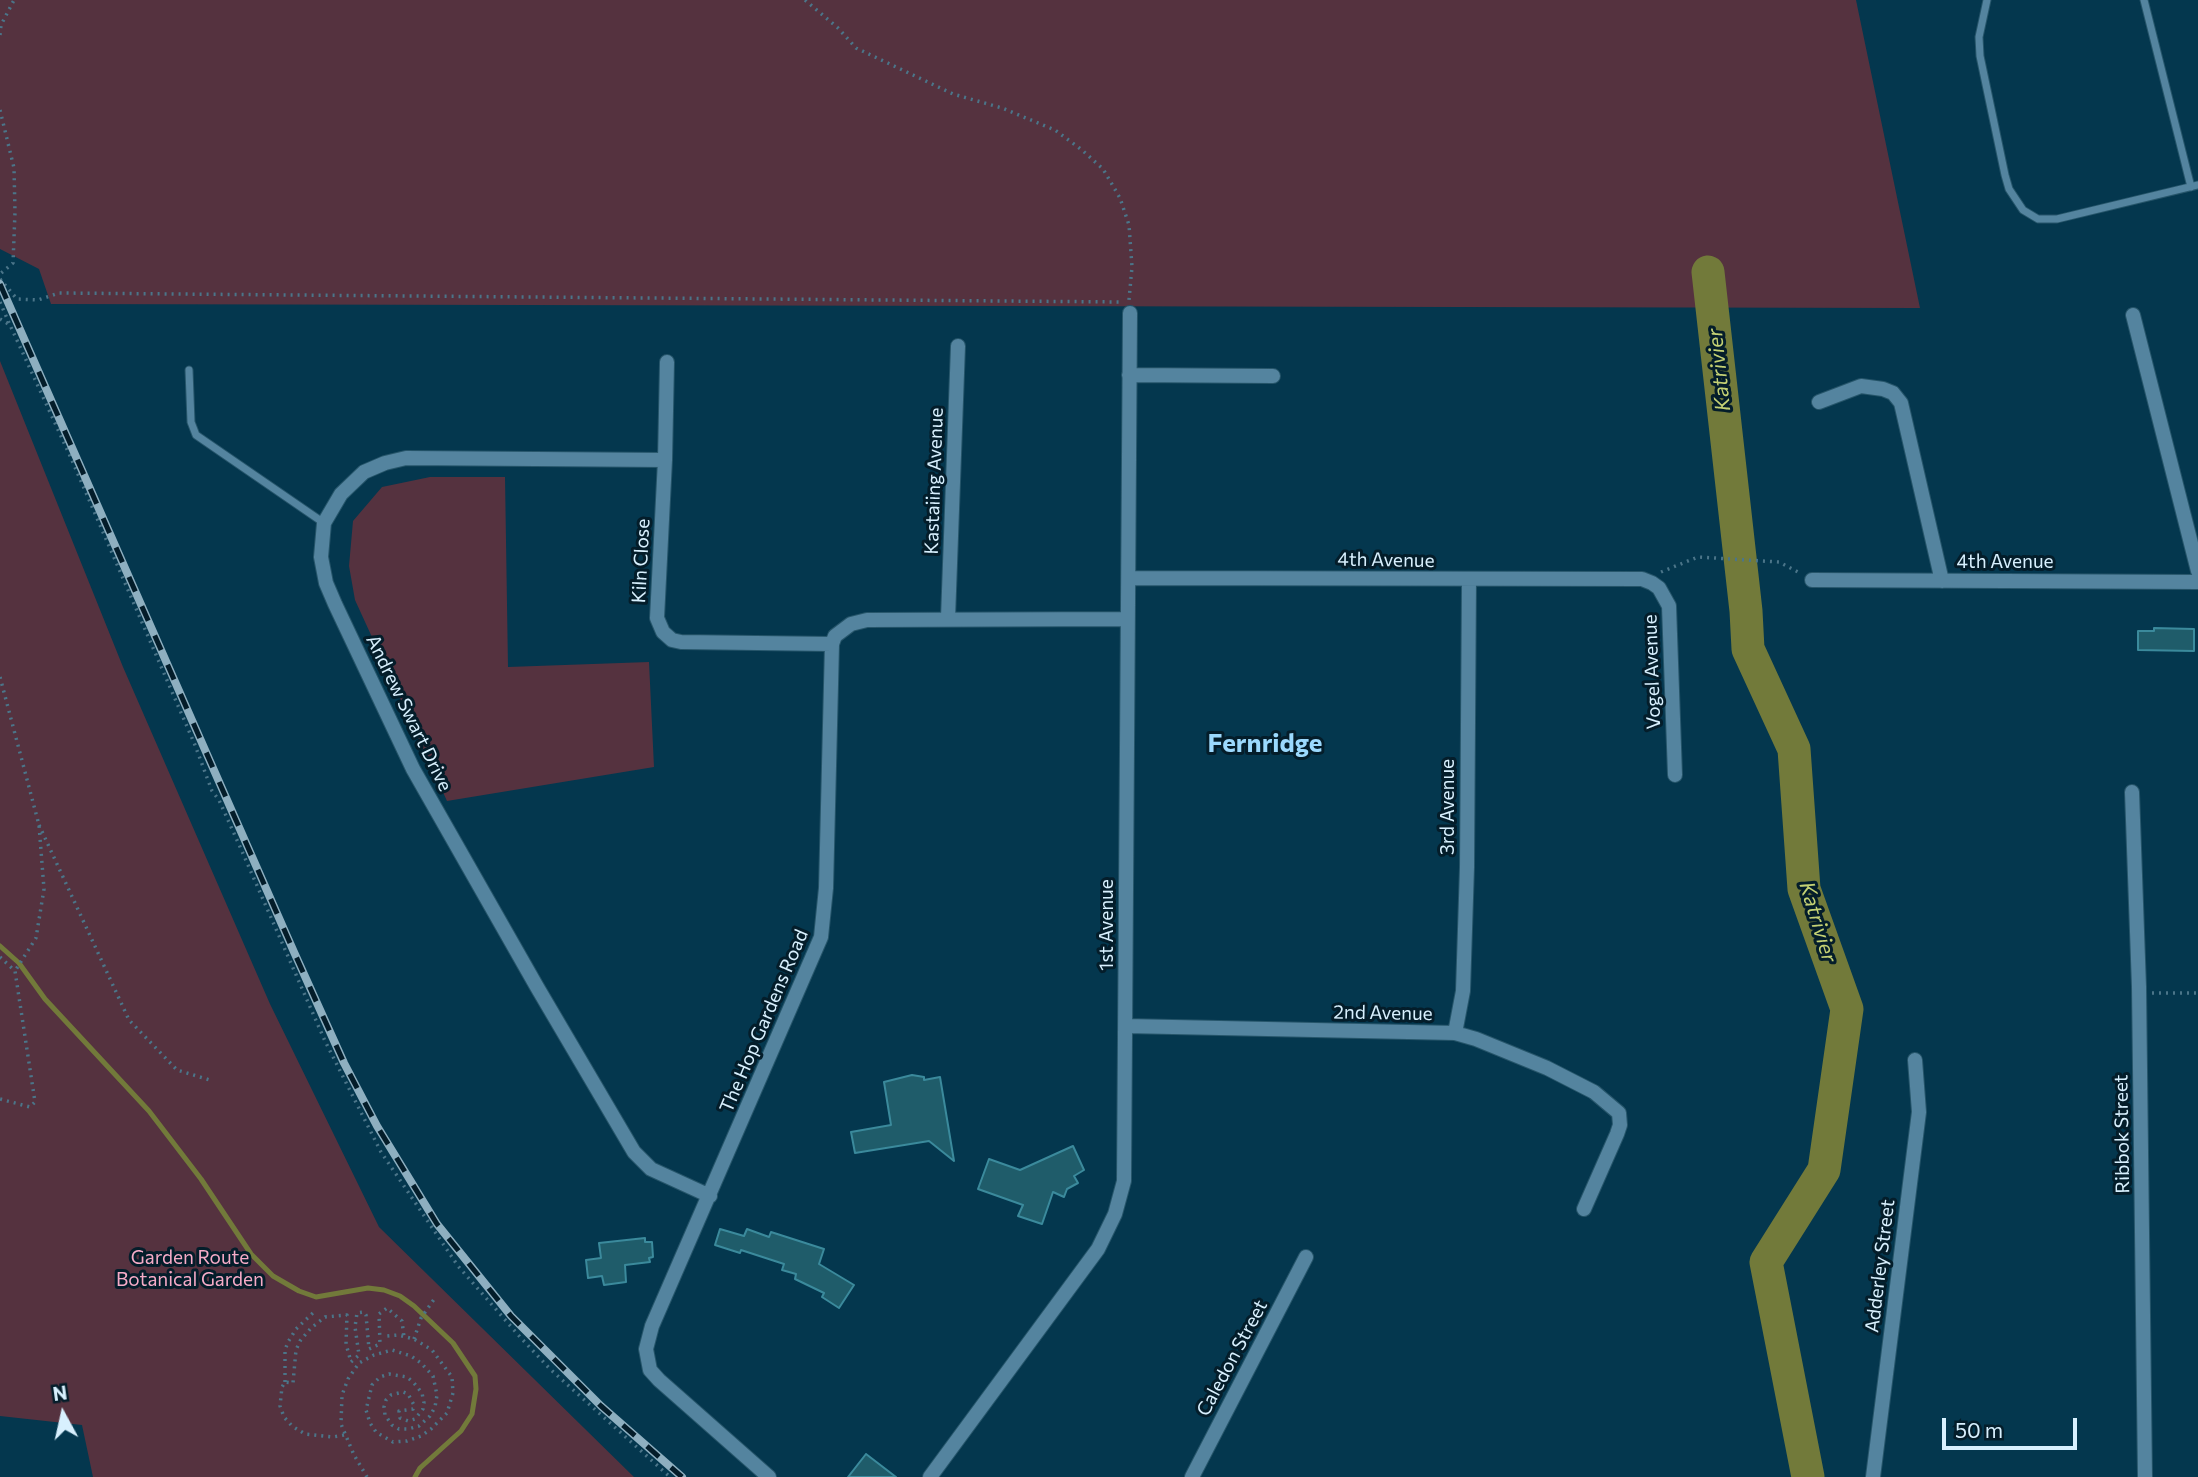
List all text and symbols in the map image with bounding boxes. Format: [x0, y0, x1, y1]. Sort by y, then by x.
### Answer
water label: Katrivier [1702, 327, 1736, 413]
street label: Kastaiing Avenue [920, 407, 948, 555]
street label: Kiln Close [627, 518, 655, 604]
street label: 4th Avenue [1337, 548, 1435, 572]
street label: 4th Avenue [1956, 551, 2054, 573]
street label: Vogel Avenue [1639, 614, 1665, 730]
street label: Andrew Swart Drive [361, 631, 457, 795]
district label: Fernridge [1207, 727, 1323, 759]
street label: 3rd Avenue [1437, 759, 1459, 855]
street label: 1st Avenue [1096, 879, 1118, 971]
water label: Katrivier [1794, 879, 1842, 965]
street label: The Hop Gardens Road [715, 926, 813, 1116]
street label: 2nd Avenue [1333, 1001, 1433, 1025]
street label: Ribbok Street [2110, 1074, 2134, 1194]
street label: Adderley Street [1861, 1198, 1899, 1334]
park label: Garden Route Botanical Garden [116, 1247, 264, 1291]
street label: Caledon Street [1192, 1296, 1272, 1420]
north arrow [28, 1379, 98, 1449]
text: N [51, 1380, 69, 1405]
scale bar [1946, 1404, 2081, 1448]
text: 50 m [1955, 1417, 2003, 1442]

